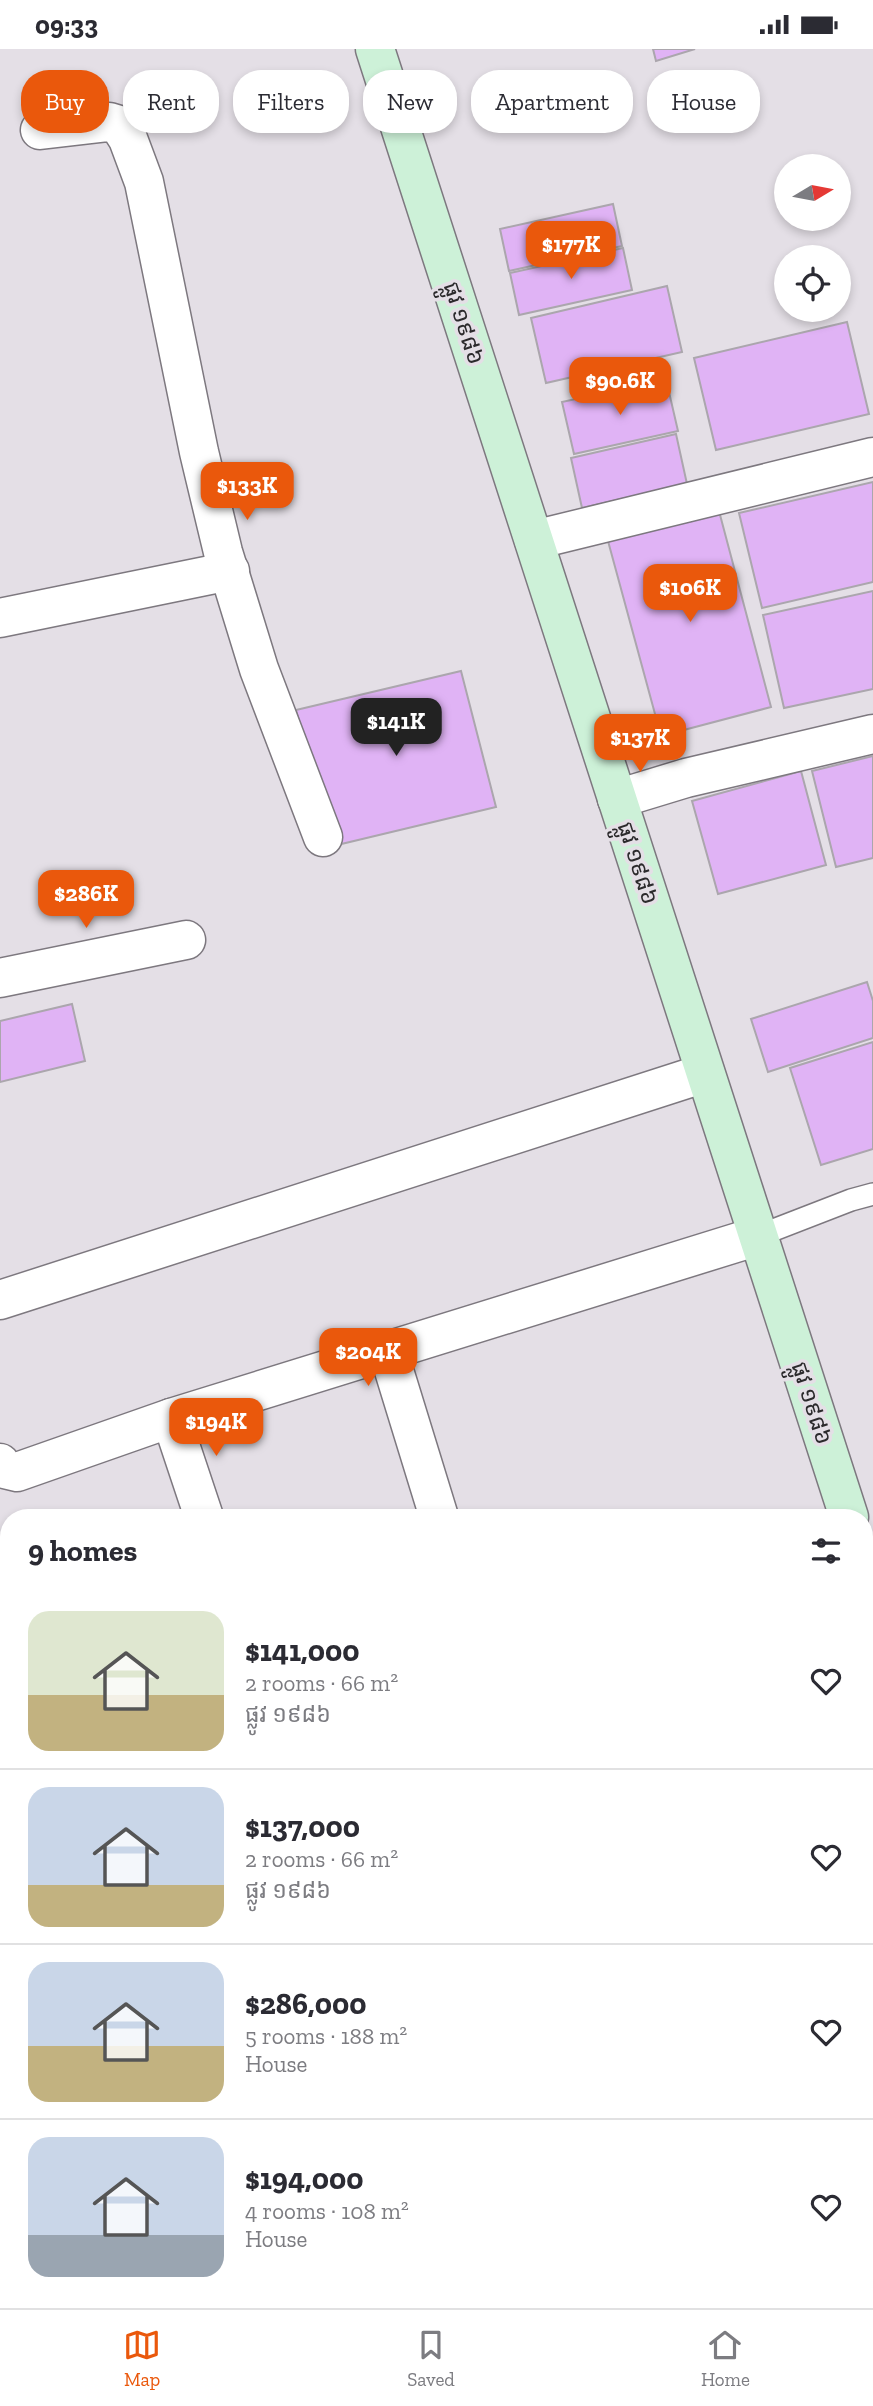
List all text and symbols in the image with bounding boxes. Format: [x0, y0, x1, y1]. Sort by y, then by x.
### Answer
text: 09:33 [35, 9, 98, 41]
chip: Buy [21, 70, 109, 133]
chip: Rent [123, 70, 219, 133]
chip: Filters [233, 70, 349, 133]
chip: New [363, 70, 457, 133]
chip: Apartment [471, 70, 633, 133]
chip: House [647, 70, 760, 133]
north arrow [774, 154, 850, 231]
map controls [774, 154, 851, 322]
pin: $177K [522, 222, 620, 281]
text: $177K [542, 230, 600, 258]
button: locate [774, 245, 851, 322]
street label: ផ្លូវ ១៩៨៦ [430, 278, 491, 371]
pin: $90.6K [563, 357, 677, 417]
text: $90.6K [585, 366, 655, 394]
pin: $133K [198, 463, 296, 522]
text: $133K [217, 471, 277, 499]
pin: $106K [641, 565, 739, 624]
text: $106K [659, 573, 721, 601]
pin: $141K [347, 699, 445, 758]
text: $141K [367, 707, 425, 735]
pin: $137K [591, 715, 689, 774]
text: $137K [610, 723, 670, 751]
street label: ផ្លូវ ១៩៨៦ [604, 818, 665, 911]
pin: $286K [37, 871, 135, 930]
text: $286K [54, 879, 118, 907]
pin: $204K [319, 1329, 417, 1388]
text: $204K [335, 1337, 401, 1365]
street label: ផ្លូវ ១៩៨៦ [778, 1358, 839, 1451]
pin: $194K [167, 1399, 265, 1458]
text: $194K [185, 1407, 247, 1435]
icon: filters [807, 1532, 845, 1570]
text: 9 homes [28, 1533, 137, 1569]
text: $141,000 [245, 1633, 360, 1669]
icon: home [84, 1639, 168, 1723]
icon: heart [807, 1662, 845, 1700]
text: 2 rooms · 66 m² [245, 1669, 398, 1697]
text: ផ្លូវ ១៩៨៦ [245, 1700, 331, 1728]
text: $137,000 [245, 1809, 360, 1845]
icon: home [84, 1815, 168, 1899]
icon: heart [807, 1838, 845, 1876]
text: 2 rooms · 66 m² [245, 1845, 398, 1873]
text: ផ្លូវ ១៩៨៦ [245, 1876, 331, 1904]
text: $286,000 [245, 1986, 367, 2022]
icon: home [84, 1990, 168, 2074]
icon: heart [807, 2013, 845, 2051]
text: 5 rooms · 188 m² [245, 2022, 407, 2050]
text: House [245, 2050, 307, 2078]
text: $194,000 [245, 2161, 364, 2197]
icon: home [84, 2165, 168, 2249]
icon: heart [807, 2188, 845, 2226]
text: 4 rooms · 108 m² [245, 2197, 409, 2225]
text: House [245, 2225, 307, 2253]
tab: Map [123, 2326, 161, 2391]
tab: Saved [407, 2326, 455, 2391]
tab: Home [701, 2326, 750, 2391]

